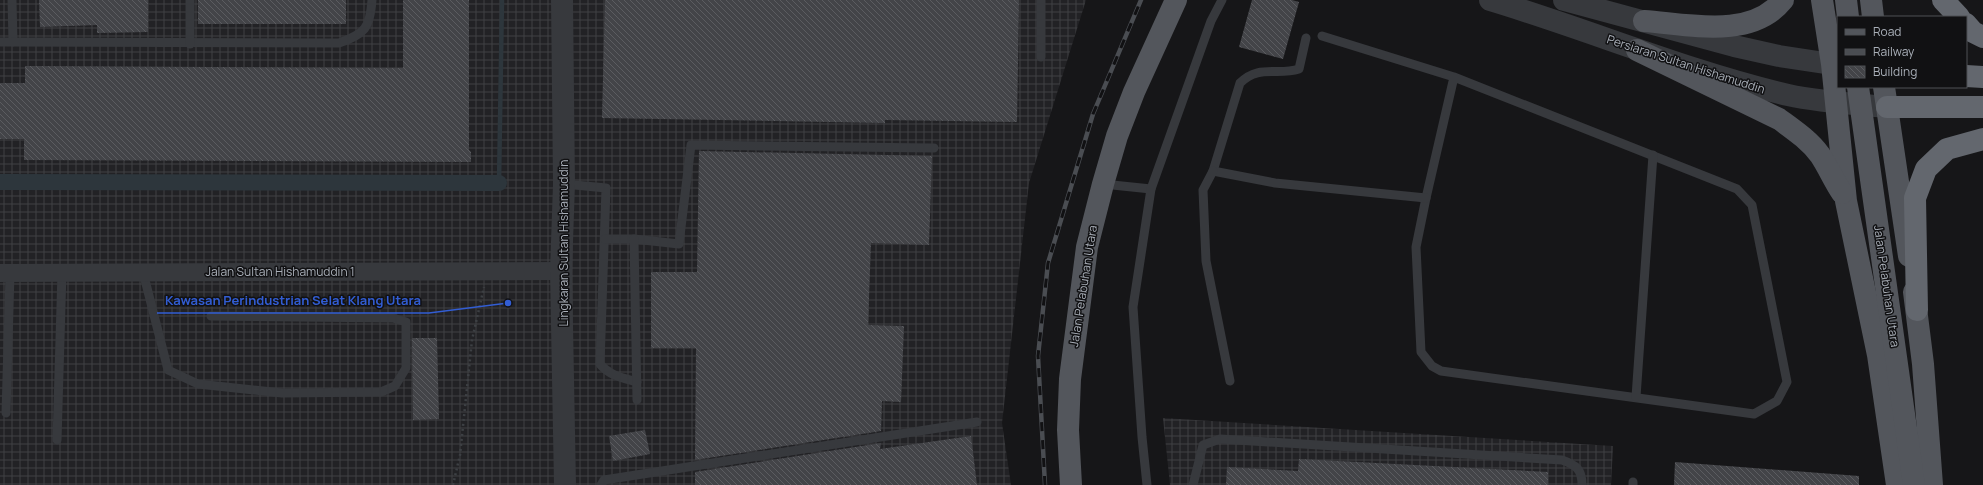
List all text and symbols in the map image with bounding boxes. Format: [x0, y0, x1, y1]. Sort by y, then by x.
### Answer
legend [1837, 16, 1967, 88]
text: Road [1873, 23, 1901, 40]
street label: Persiaran Sultan Hishamuddin [1605, 30, 1767, 98]
text: Railway [1873, 43, 1915, 60]
text: Building [1873, 63, 1917, 80]
street label: Lingkaran Sultan Hishamuddin [555, 160, 572, 326]
street label: Jalan Pelabuhan Utara [1065, 224, 1101, 348]
street label: Jalan Pelabuhan Utara [1870, 224, 1904, 348]
street label: Jalan Sultan Hishamuddin 1 [205, 263, 355, 280]
callout: Kawasan Perindustrian Selat Klang Utara [157, 288, 429, 313]
text: Kawasan Perindustrian Selat Klang Utara [165, 291, 421, 309]

